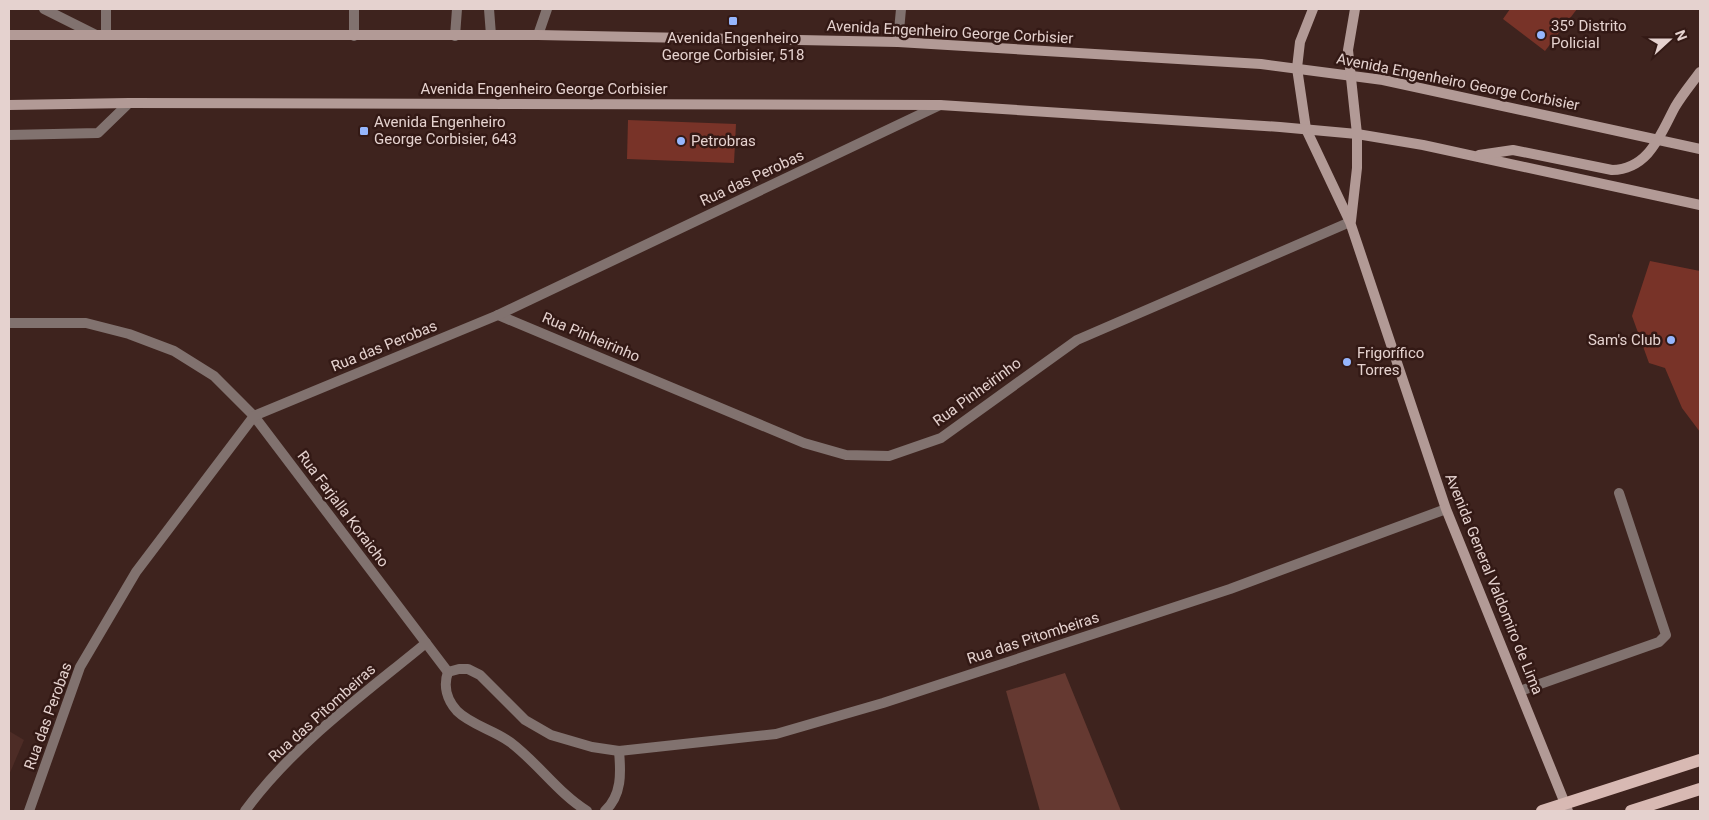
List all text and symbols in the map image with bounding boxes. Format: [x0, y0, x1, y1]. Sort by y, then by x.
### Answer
marker: Avenida Engenheiro George Corbisier, 518 [727, 15, 739, 27]
north arrow [1644, 15, 1694, 65]
street label: Avenida Engenheiro George Corbisier [826, 17, 1074, 47]
place label: 35º Distrito Policial [1551, 17, 1627, 52]
text: N [1672, 28, 1690, 43]
place label: Avenida Engenheiro George Corbisier, 518 [662, 29, 804, 64]
marker: 35º Distrito Policial [1535, 29, 1547, 41]
street label: Avenida Engenheiro George Corbisier [1335, 50, 1581, 114]
street label: Avenida Engenheiro George Corbisier [420, 80, 668, 98]
place label: Avenida Engenheiro George Corbisier, 643 [374, 113, 517, 148]
marker: Avenida Engenheiro George Corbisier, 643 [358, 125, 370, 137]
place label: Petrobras [691, 132, 756, 150]
marker: Petrobras [675, 135, 687, 147]
street label: Rua das Perobas [697, 146, 807, 210]
street label: Rua Pinheirinho [539, 308, 643, 366]
street label: Rua das Perobas [328, 317, 440, 375]
place label: Sam's Club [1588, 331, 1661, 349]
marker: Sam's Club [1665, 334, 1677, 346]
place label: Frigorífico Torres [1357, 344, 1424, 379]
street label: Rua Pinheirinho [929, 354, 1025, 430]
marker: Frigorífico Torres [1341, 356, 1353, 368]
street label: Rua Farjalla Koraicho [293, 447, 393, 571]
street label: Avenida General Valdomiro de Lima [1441, 471, 1547, 697]
street label: Rua das Pitombeiras [965, 608, 1101, 668]
street label: Rua das Perobas [20, 660, 76, 772]
street label: Rua das Pitombeiras [265, 660, 379, 766]

